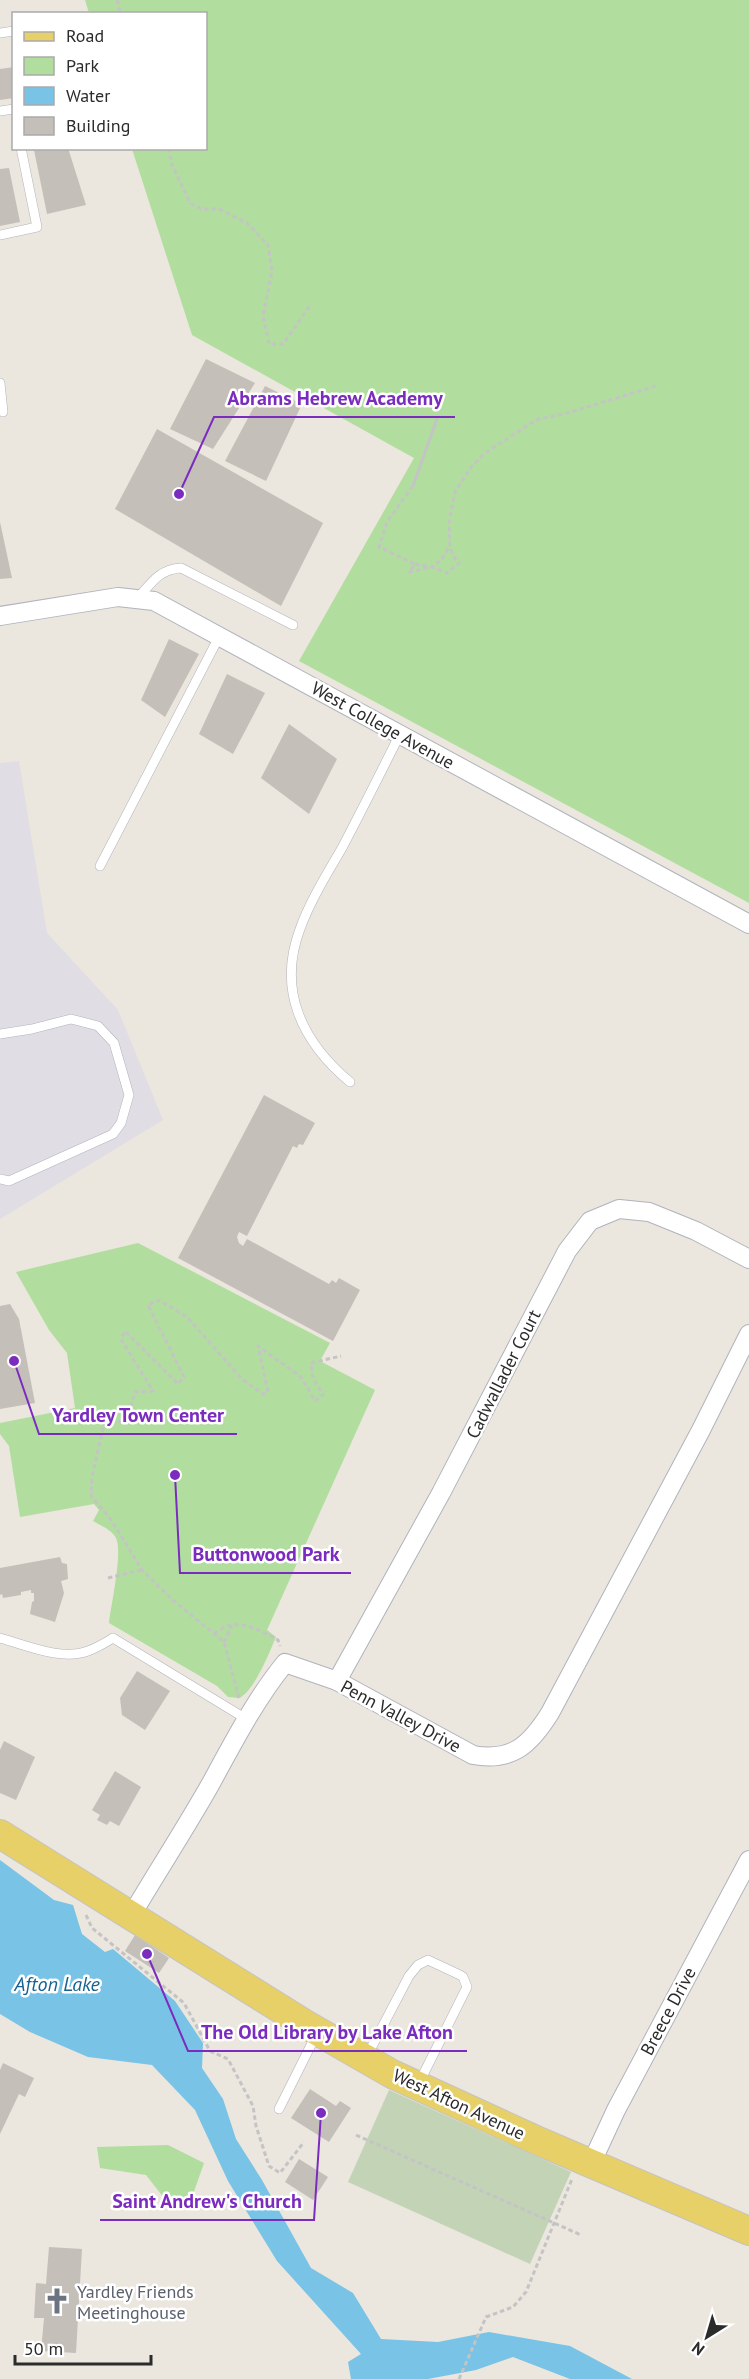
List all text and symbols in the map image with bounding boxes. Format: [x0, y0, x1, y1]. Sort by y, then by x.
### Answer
legend [12, 12, 207, 150]
text: Road [66, 24, 104, 47]
text: Park [66, 54, 99, 77]
text: Water [66, 84, 110, 107]
text: Building [66, 114, 130, 137]
callout: Abrams Hebrew Academy [214, 379, 455, 417]
text: Abrams Hebrew Academy [227, 385, 443, 411]
street label: West College Avenue [308, 676, 458, 774]
street label: Cadwallader Court [461, 1306, 545, 1442]
callout: Yardley Town Center [39, 1396, 237, 1434]
text: Yardley Town Center [51, 1402, 224, 1428]
callout: Buttonwood Park [180, 1535, 351, 1573]
text: Buttonwood Park [192, 1541, 340, 1567]
street label: Penn Valley Drive [337, 1675, 465, 1757]
street label: Breece Drive [635, 1963, 701, 2059]
water label: Afton Lake [13, 1971, 101, 1997]
callout: The Old Library by Lake Afton [188, 2013, 467, 2051]
text: The Old Library by Lake Afton [201, 2019, 453, 2045]
street label: West Afton Avenue [389, 2063, 529, 2145]
callout: Saint Andrew's Church [100, 2182, 314, 2220]
text: Saint Andrew's Church [112, 2188, 302, 2214]
place label: Yardley Friends Meetinghouse [77, 2280, 194, 2324]
church icon: Yardley Friends Meetinghouse [42, 2286, 72, 2316]
north arrow [677, 2307, 737, 2367]
scale bar [15, 2328, 152, 2366]
text: 50 m [24, 2337, 63, 2360]
text: N [688, 2338, 708, 2360]

